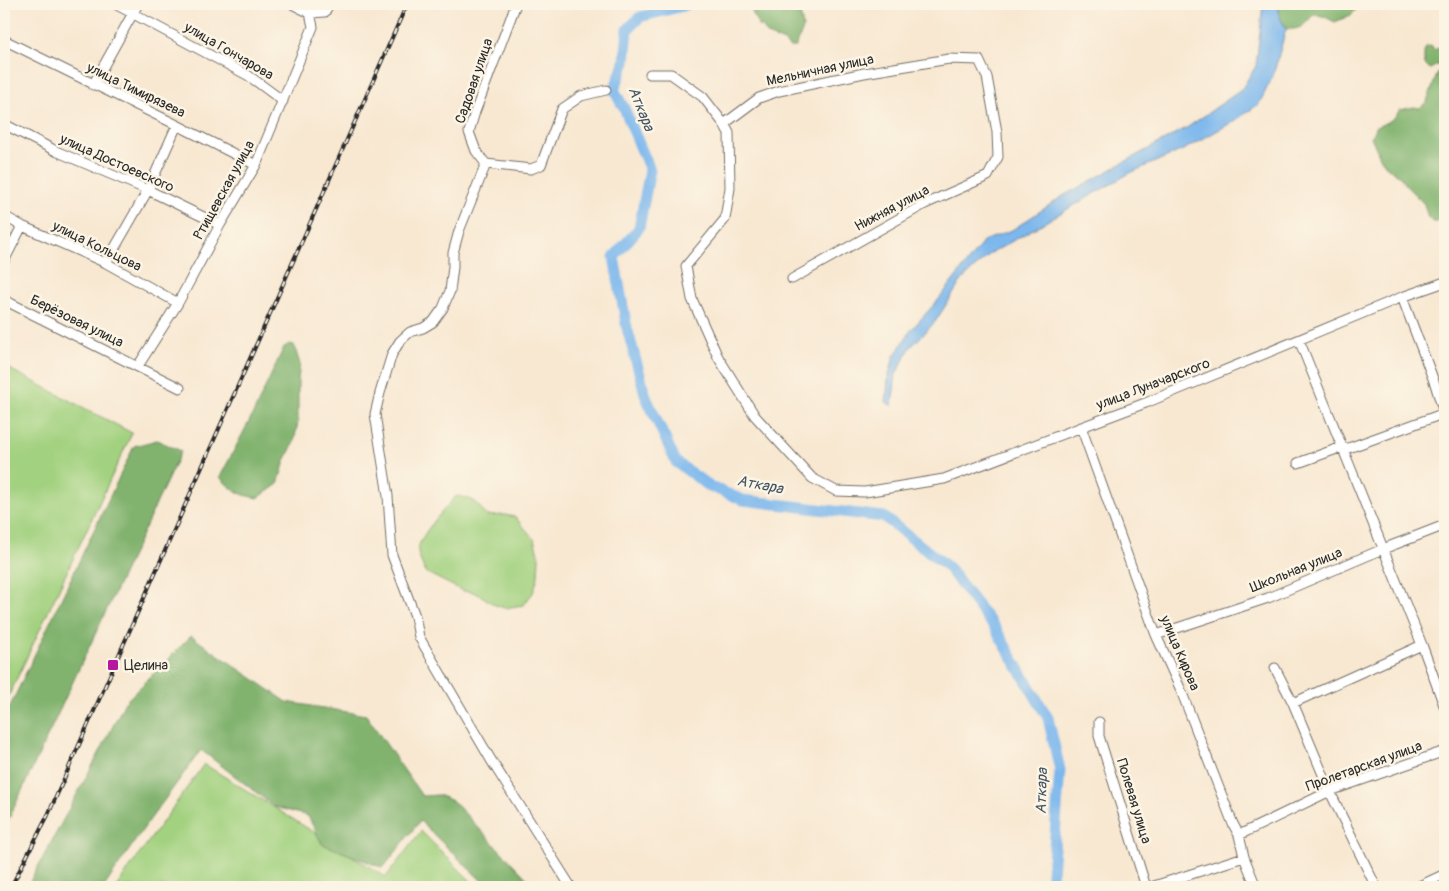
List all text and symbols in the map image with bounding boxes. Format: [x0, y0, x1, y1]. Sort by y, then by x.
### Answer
street label: улица Гончарова [180, 18, 277, 83]
street label: Садовая улица [451, 36, 497, 126]
street label: Мельничная улица [765, 50, 875, 90]
street label: улица Тимирязева [83, 58, 188, 121]
water label: Аткара [624, 84, 659, 135]
street label: улица Достоевского [56, 130, 177, 196]
street label: Ртищевская улица [190, 137, 258, 243]
street label: Нижняя улица [852, 181, 932, 235]
street label: улица Кольцова [49, 217, 144, 275]
street label: Берёзовая улица [28, 291, 126, 351]
street label: улица Луначарского [1093, 354, 1213, 414]
water label: Аткара [736, 471, 785, 499]
street label: Школьная улица [1247, 544, 1345, 596]
street label: улица Кирова [1156, 612, 1203, 693]
place label: Целина [124, 657, 168, 674]
marker: Целина [106, 658, 120, 672]
street label: Пролетарская улица [1304, 737, 1424, 795]
street label: Полевая улица [1113, 756, 1155, 846]
water label: Аткара [1032, 767, 1052, 814]

